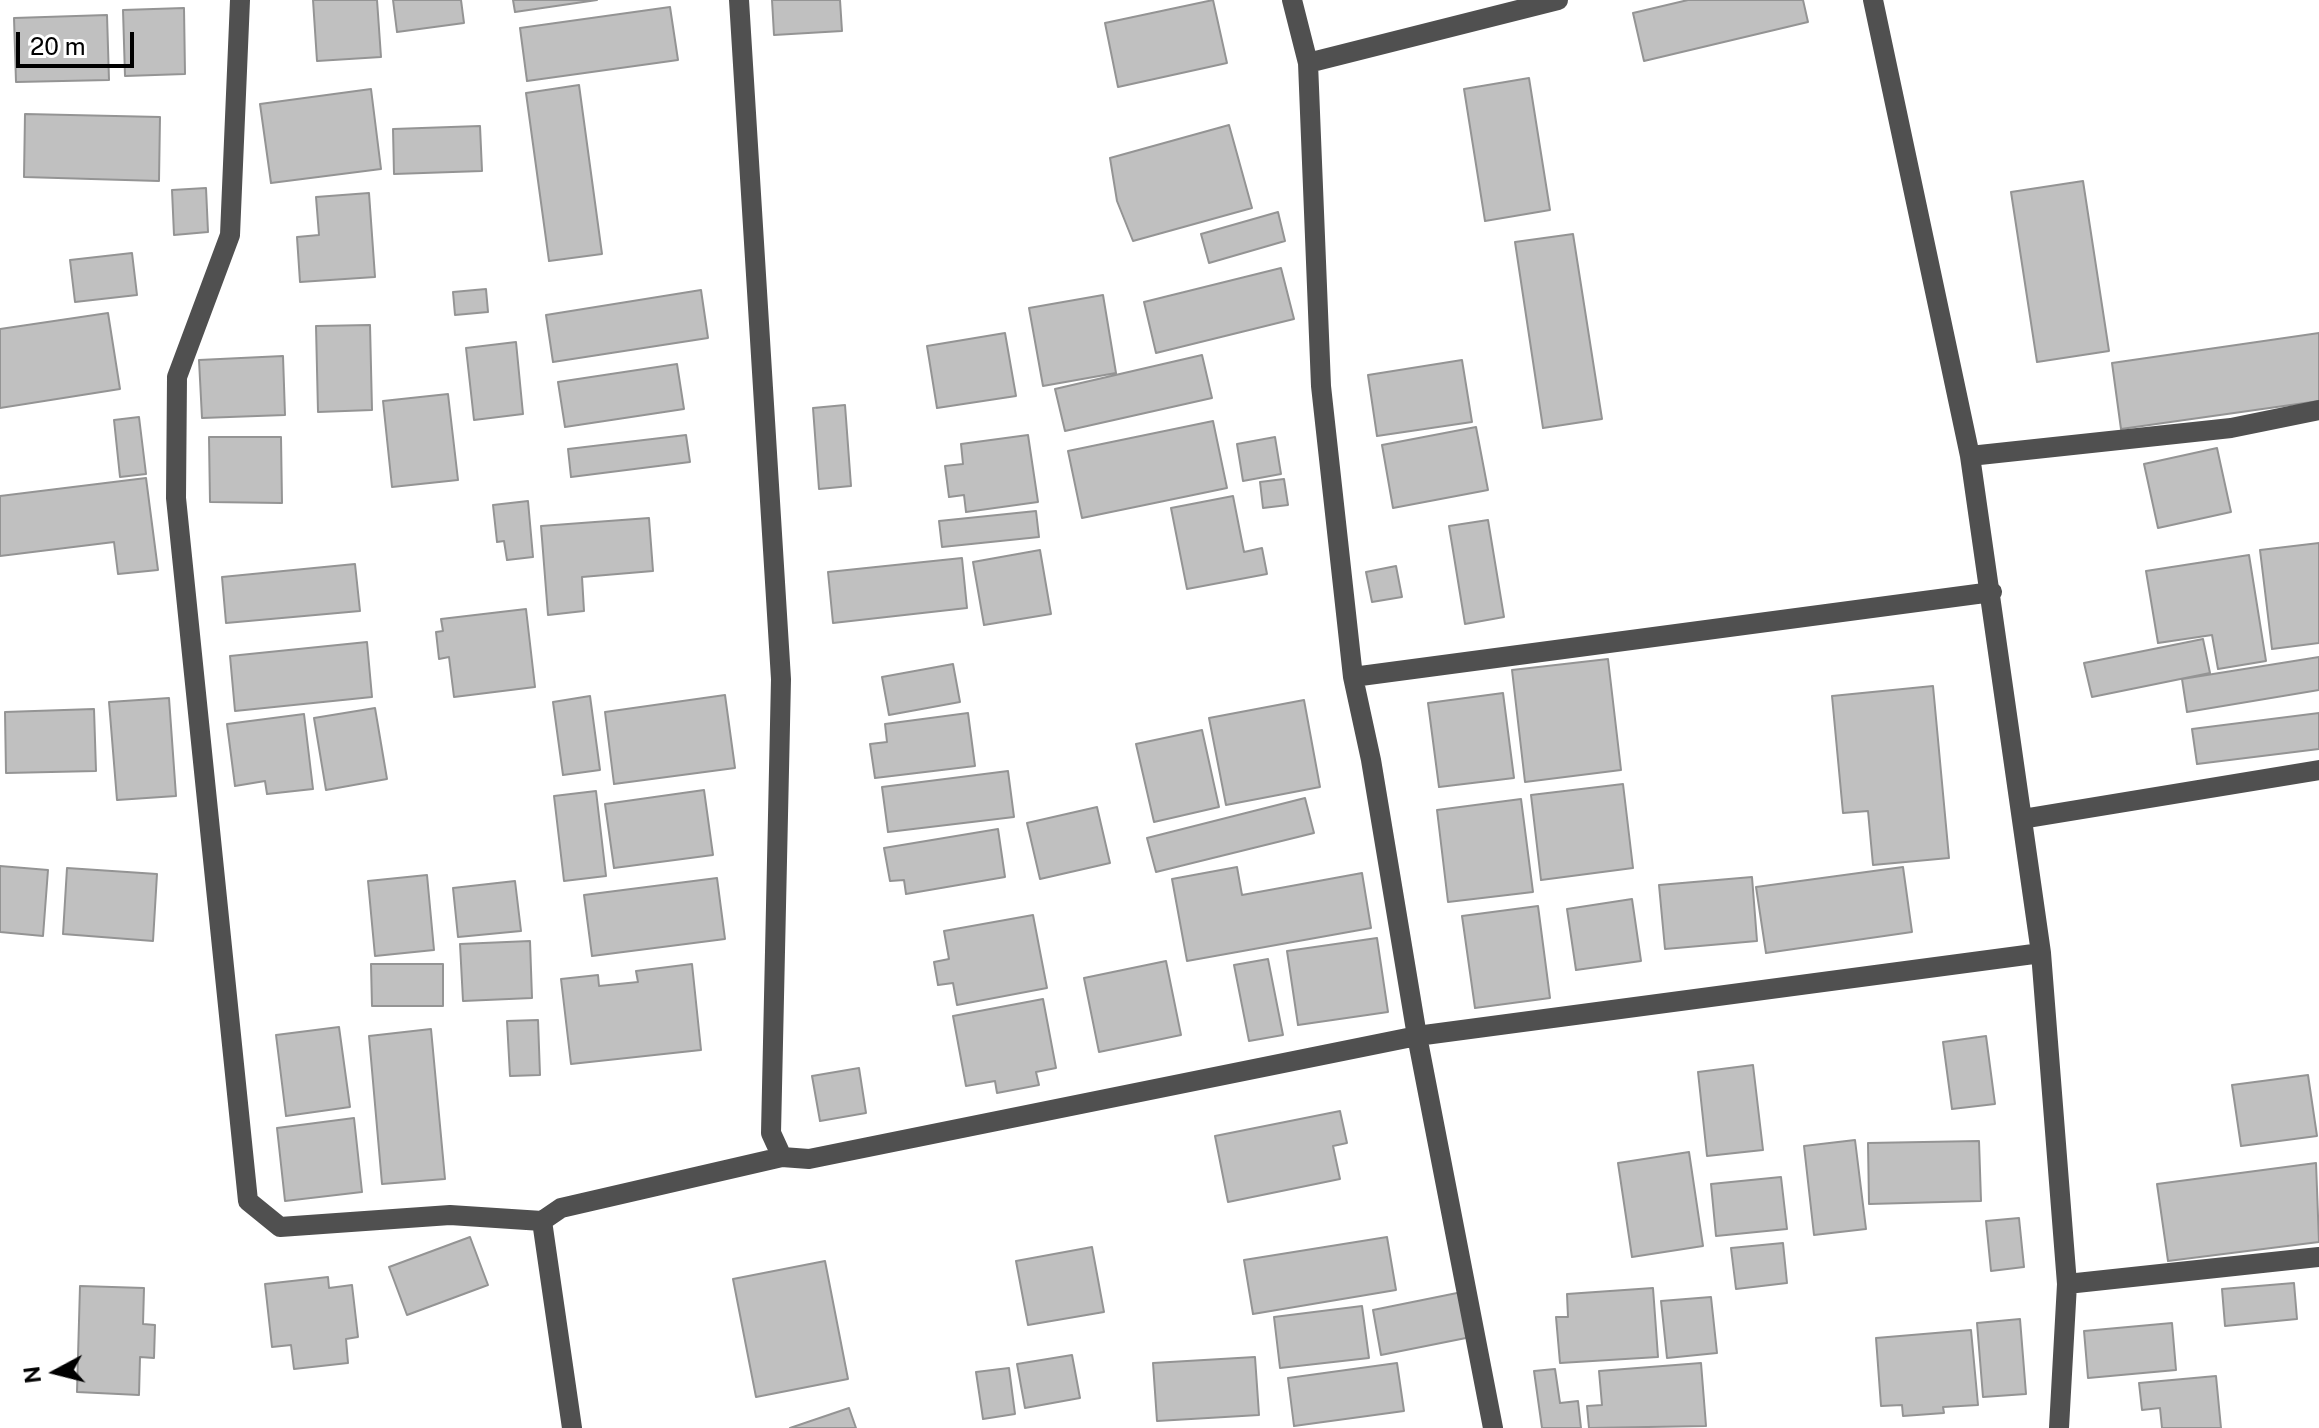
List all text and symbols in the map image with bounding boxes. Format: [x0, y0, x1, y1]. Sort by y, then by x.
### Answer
scale bar [20, 16, 138, 66]
text: 20 m [30, 32, 86, 60]
north arrow [16, 1332, 96, 1412]
text: N [18, 1365, 46, 1385]

